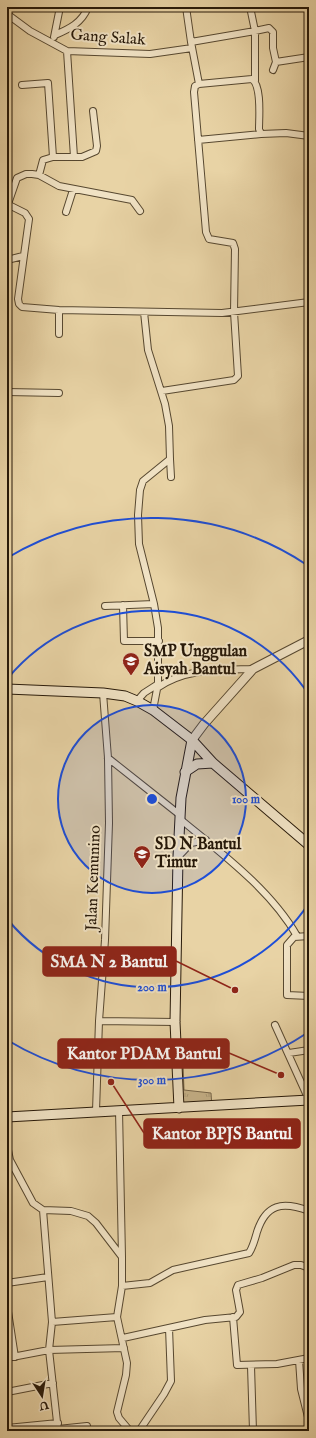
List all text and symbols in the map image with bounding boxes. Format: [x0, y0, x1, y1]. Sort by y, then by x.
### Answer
street label: Gang Salak [70, 25, 147, 51]
place label: SMP Unggulan Aisyah Bantul [143, 642, 248, 680]
school or university icon: SMP Unggulan Aisyah Bantul [121, 651, 141, 676]
centre of rings [145, 792, 159, 806]
text: 100 m [232, 792, 261, 807]
street label: Jalan Kemunino [82, 824, 106, 933]
place label: SD N Bantul Timur [154, 835, 242, 873]
school or university icon: SD N Bantul Timur [132, 844, 152, 869]
callout: SMA N 2 Bantul [43, 947, 176, 976]
text: SMA N 2 Bantul [51, 952, 168, 973]
text: 200 m [137, 980, 167, 995]
callout: Kantor PDAM Bantul [58, 1039, 229, 1068]
text: Kantor PDAM Bantul [67, 1044, 222, 1065]
text: 300 m [138, 1073, 167, 1088]
callout: Kantor BPJS Bantul [144, 1119, 300, 1148]
text: Kantor BPJS Bantul [152, 1124, 293, 1145]
north arrow [22, 1376, 62, 1416]
text: U [37, 1397, 51, 1413]

